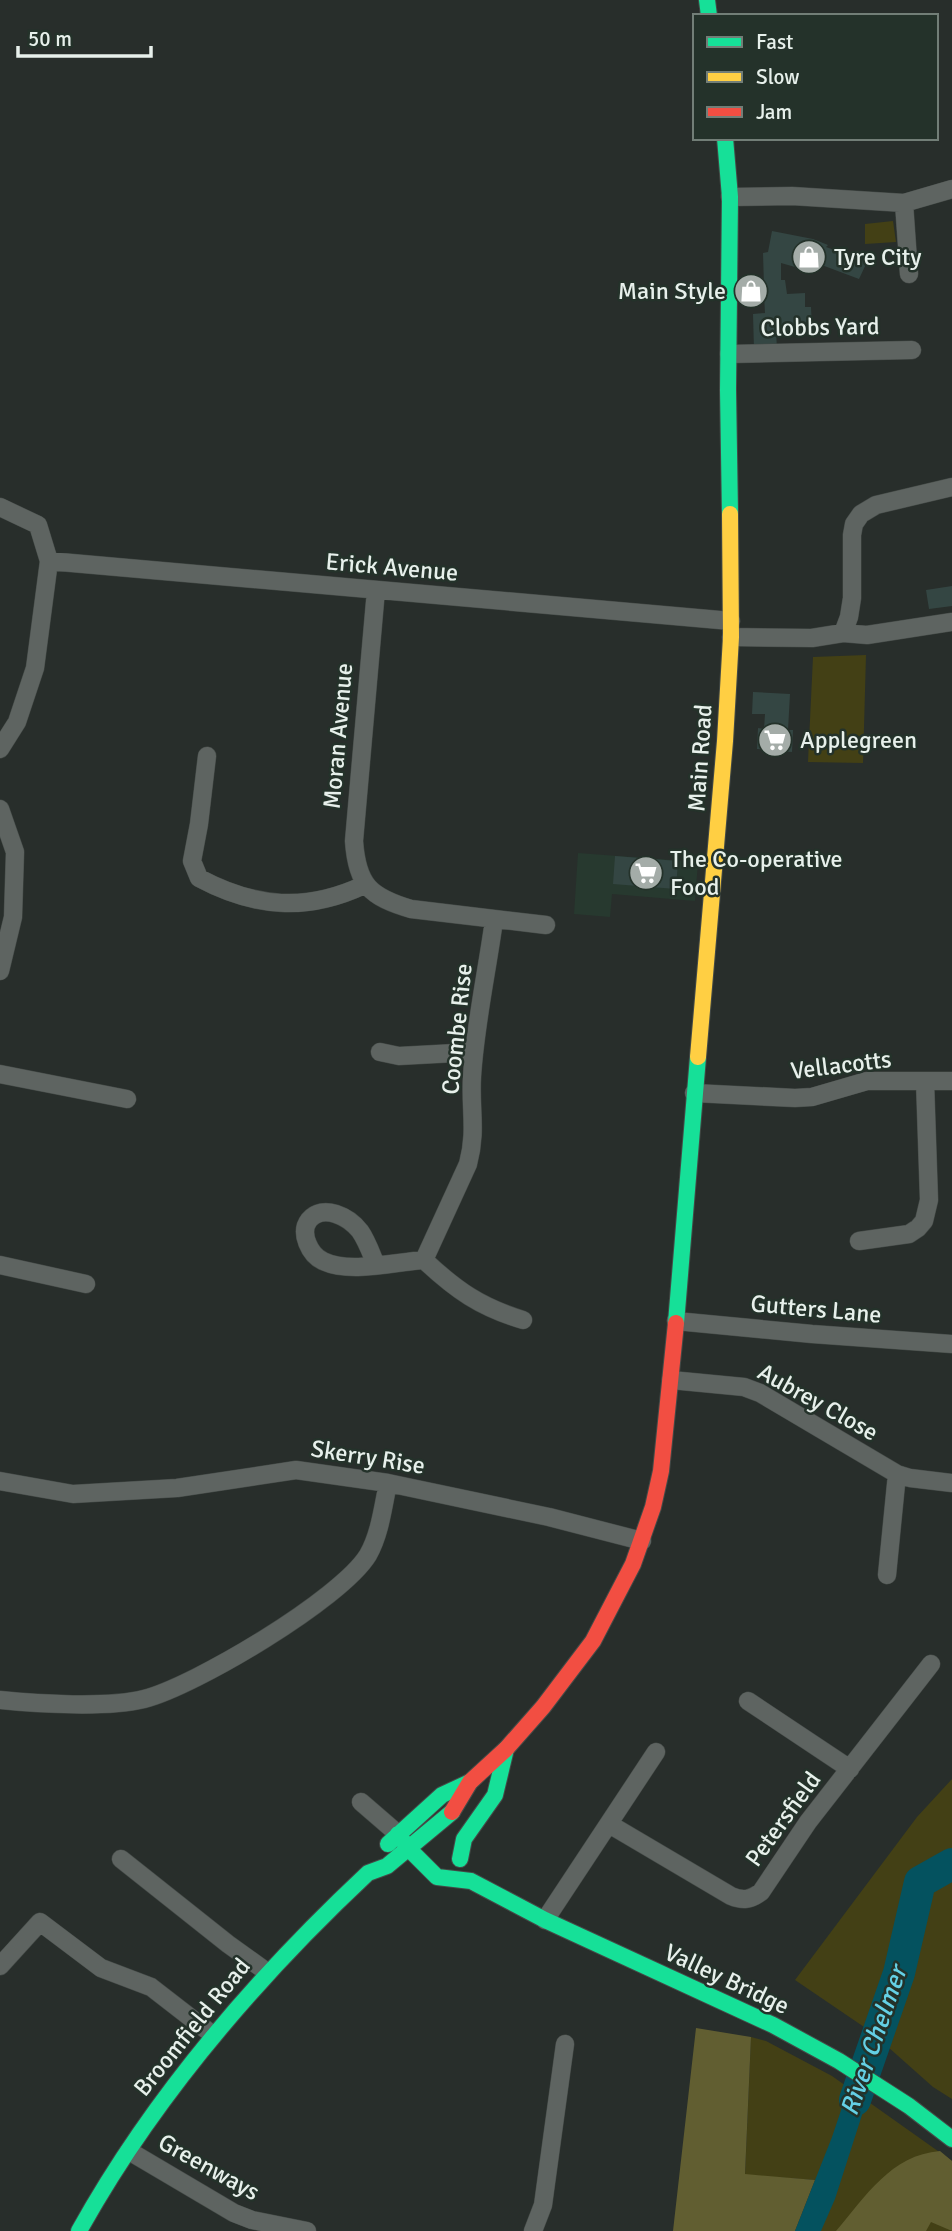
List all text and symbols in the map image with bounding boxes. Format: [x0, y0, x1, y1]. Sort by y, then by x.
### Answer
scale bar [18, 14, 150, 58]
legend [693, 14, 938, 140]
text: 50 m [28, 26, 72, 52]
text: Fast [756, 29, 793, 55]
text: Slow [756, 64, 800, 90]
text: Jam [756, 99, 792, 125]
shop icon: Tyre City [790, 238, 828, 276]
place label: Tyre City [834, 242, 922, 272]
shop icon: Main Style [732, 272, 770, 310]
place label: Main Style [618, 276, 726, 306]
street label: Clobbs Yard [760, 311, 880, 343]
street label: Erick Avenue [324, 546, 460, 588]
street label: Moran Avenue [317, 662, 359, 810]
street label: Main Road [681, 703, 719, 813]
supermarket icon: Applegreen [756, 721, 794, 759]
place label: Applegreen [800, 725, 917, 755]
place label: The Co-operative Food [670, 844, 843, 902]
supermarket icon: The Co-operative Food [627, 854, 665, 892]
street label: Coombe Rise [435, 962, 479, 1096]
street label: Vellacotts [789, 1044, 893, 1086]
street label: Gutters Lane [749, 1288, 883, 1330]
street label: Aubrey Close [753, 1357, 883, 1447]
street label: Skerry Rise [309, 1433, 427, 1481]
street label: Petersfield [739, 1766, 827, 1872]
street label: Valley Bridge [660, 1937, 794, 2021]
street label: Broomfield Road [127, 1952, 257, 2102]
water label: River Chelmer [833, 1959, 916, 2120]
street label: Greenways [153, 2127, 265, 2207]

